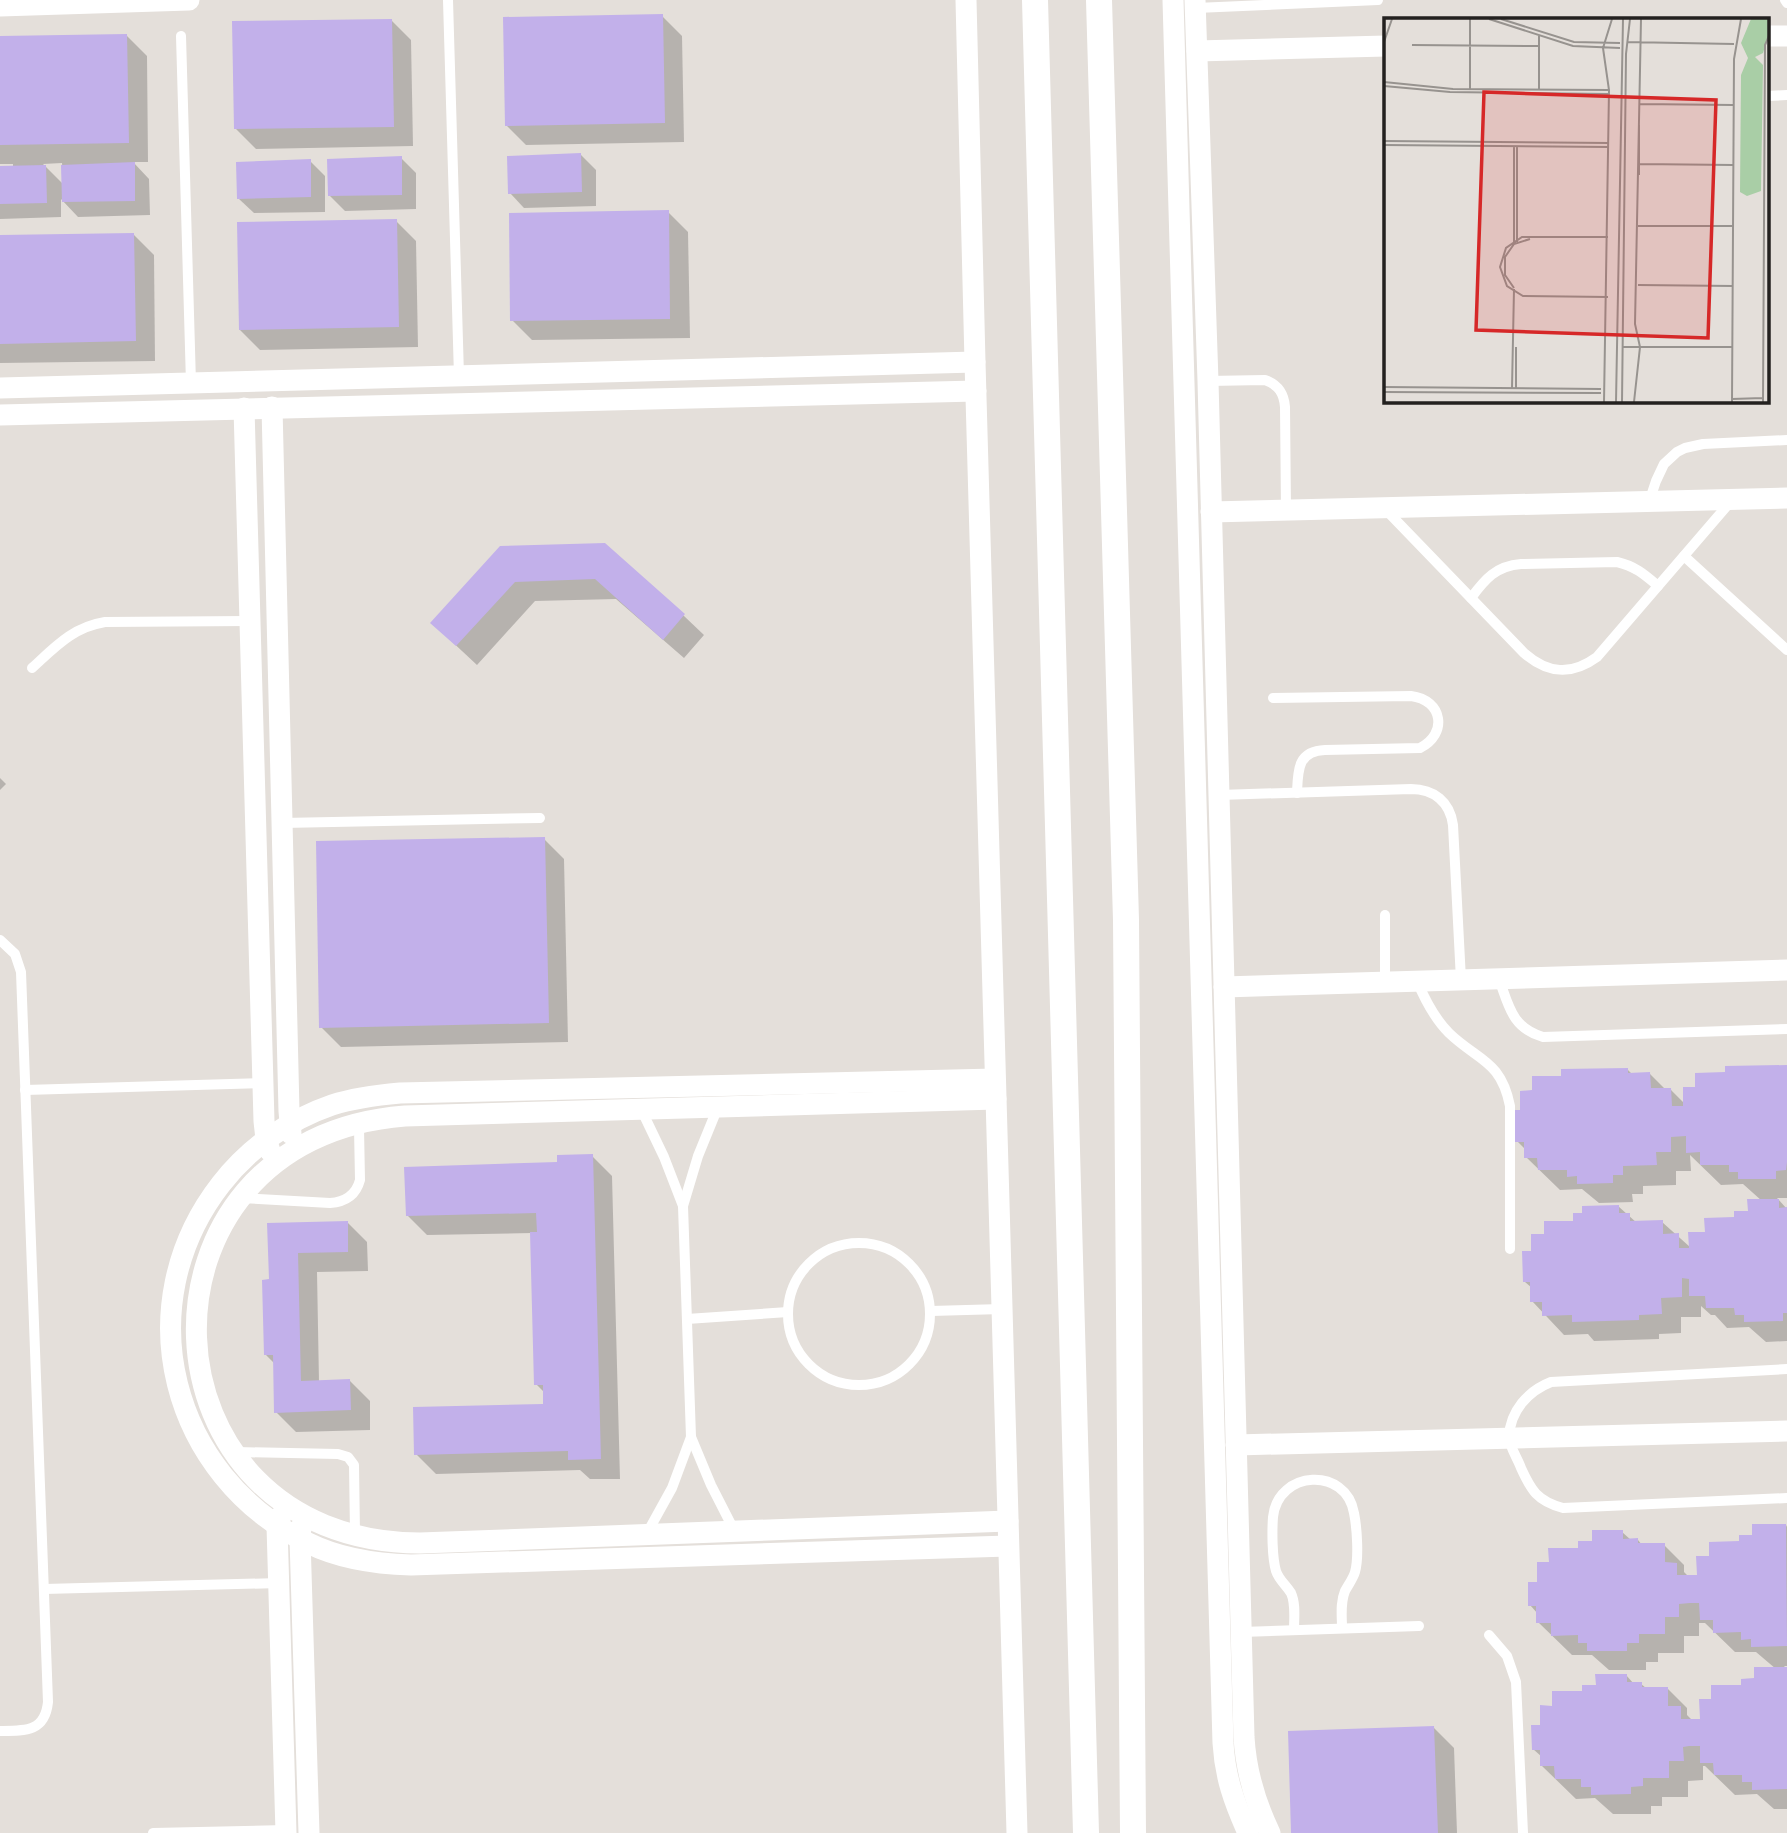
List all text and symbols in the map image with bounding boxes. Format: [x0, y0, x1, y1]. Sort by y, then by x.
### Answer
inset map [1384, 18, 1770, 402]

